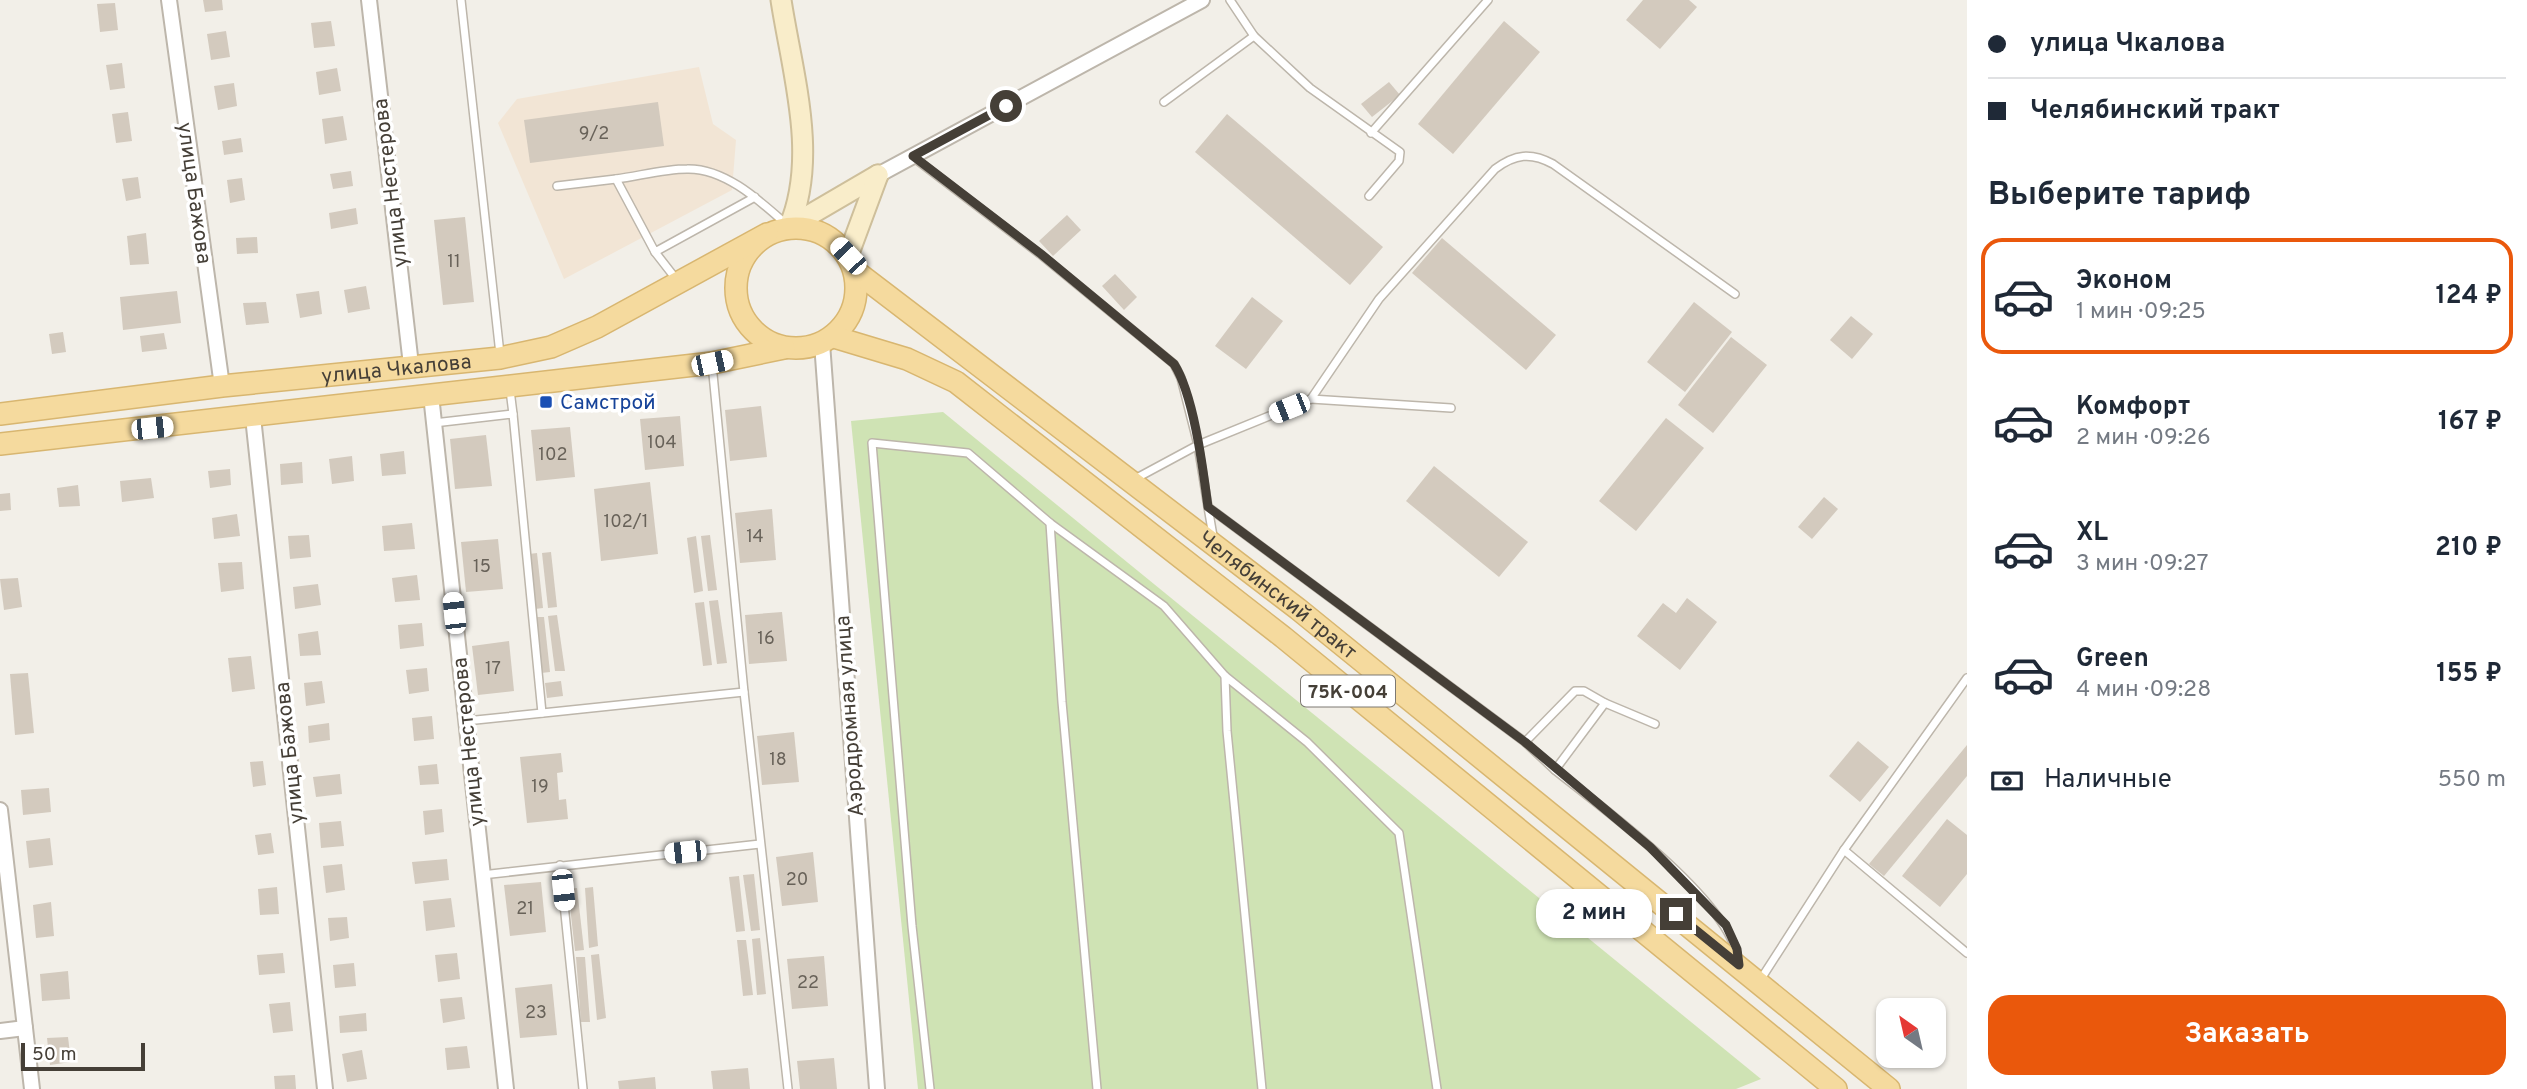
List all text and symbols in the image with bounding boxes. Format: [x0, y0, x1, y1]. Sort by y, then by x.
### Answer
text: улица Чкалова [2030, 28, 2225, 61]
route start [990, 90, 1022, 122]
text: Челябинский тракт [2030, 95, 2280, 128]
street label: улица Нестерова [368, 97, 415, 269]
street label: улица Бажова [170, 121, 217, 266]
house number: 9/2 [579, 123, 609, 146]
text: Выберите тариф [1988, 176, 2251, 216]
car [826, 233, 871, 279]
house number: 11 [447, 251, 461, 274]
icon: car [1992, 265, 2055, 328]
text: Эконом [2076, 265, 2172, 298]
text: 124 ₽ [2435, 280, 2502, 313]
text: 1 мин · 09:25 [2076, 298, 2206, 327]
car [690, 348, 735, 378]
street label: улица Чкалова [320, 349, 473, 391]
place label: Самстрой [560, 390, 656, 417]
car [1266, 390, 1313, 426]
icon: car [1992, 391, 2055, 454]
text: Комфорт [2076, 391, 2190, 424]
marker: Самстрой [538, 394, 554, 410]
text: 167 ₽ [2438, 406, 2502, 439]
car [131, 415, 174, 441]
text: 2 мин · 09:26 [2076, 424, 2211, 453]
house number: 104 [647, 432, 677, 455]
house number: 102 [538, 444, 568, 467]
house number: 102/1 [604, 511, 648, 534]
icon: car [1992, 517, 2055, 580]
text: XL [2076, 517, 2108, 550]
house number: 14 [746, 526, 764, 549]
street label: Челябинский тракт [1192, 526, 1362, 666]
text: 210 ₽ [2435, 532, 2502, 565]
text: 3 мин · 09:27 [2076, 550, 2209, 579]
house number: 15 [473, 556, 491, 579]
car [442, 591, 467, 635]
street label: Аэродромная улица [830, 614, 871, 817]
house number: 16 [757, 628, 775, 651]
icon: car [1992, 643, 2055, 706]
text: Green [2076, 643, 2149, 676]
street label: улица Нестерова [447, 656, 492, 828]
house number: 17 [485, 658, 501, 681]
text: 155 ₽ [2436, 658, 2502, 691]
road number: 75К-004 [1301, 676, 1395, 706]
text: 4 мин · 09:28 [2076, 676, 2211, 705]
street label: улица Бажова [270, 680, 311, 825]
house number: 18 [769, 749, 787, 772]
icon: cash [1988, 762, 2026, 800]
text: Наличные [2044, 764, 2172, 797]
text: 550 m [2438, 766, 2506, 795]
house number: 19 [531, 776, 549, 799]
car [664, 839, 707, 865]
car [551, 868, 576, 912]
house number: 20 [786, 869, 808, 892]
callout: 2 мин [1536, 890, 1652, 939]
house number: 21 [516, 898, 534, 921]
route end [1660, 898, 1692, 930]
text: 2 мин [1562, 899, 1626, 928]
house number: 22 [797, 972, 819, 995]
button: Заказать [1988, 995, 2506, 1075]
north arrow [1876, 998, 1946, 1068]
map controls [1876, 998, 1946, 1068]
house number: 23 [525, 1002, 547, 1025]
scale bar [21, 1040, 145, 1072]
text: 50 m [32, 1043, 77, 1067]

